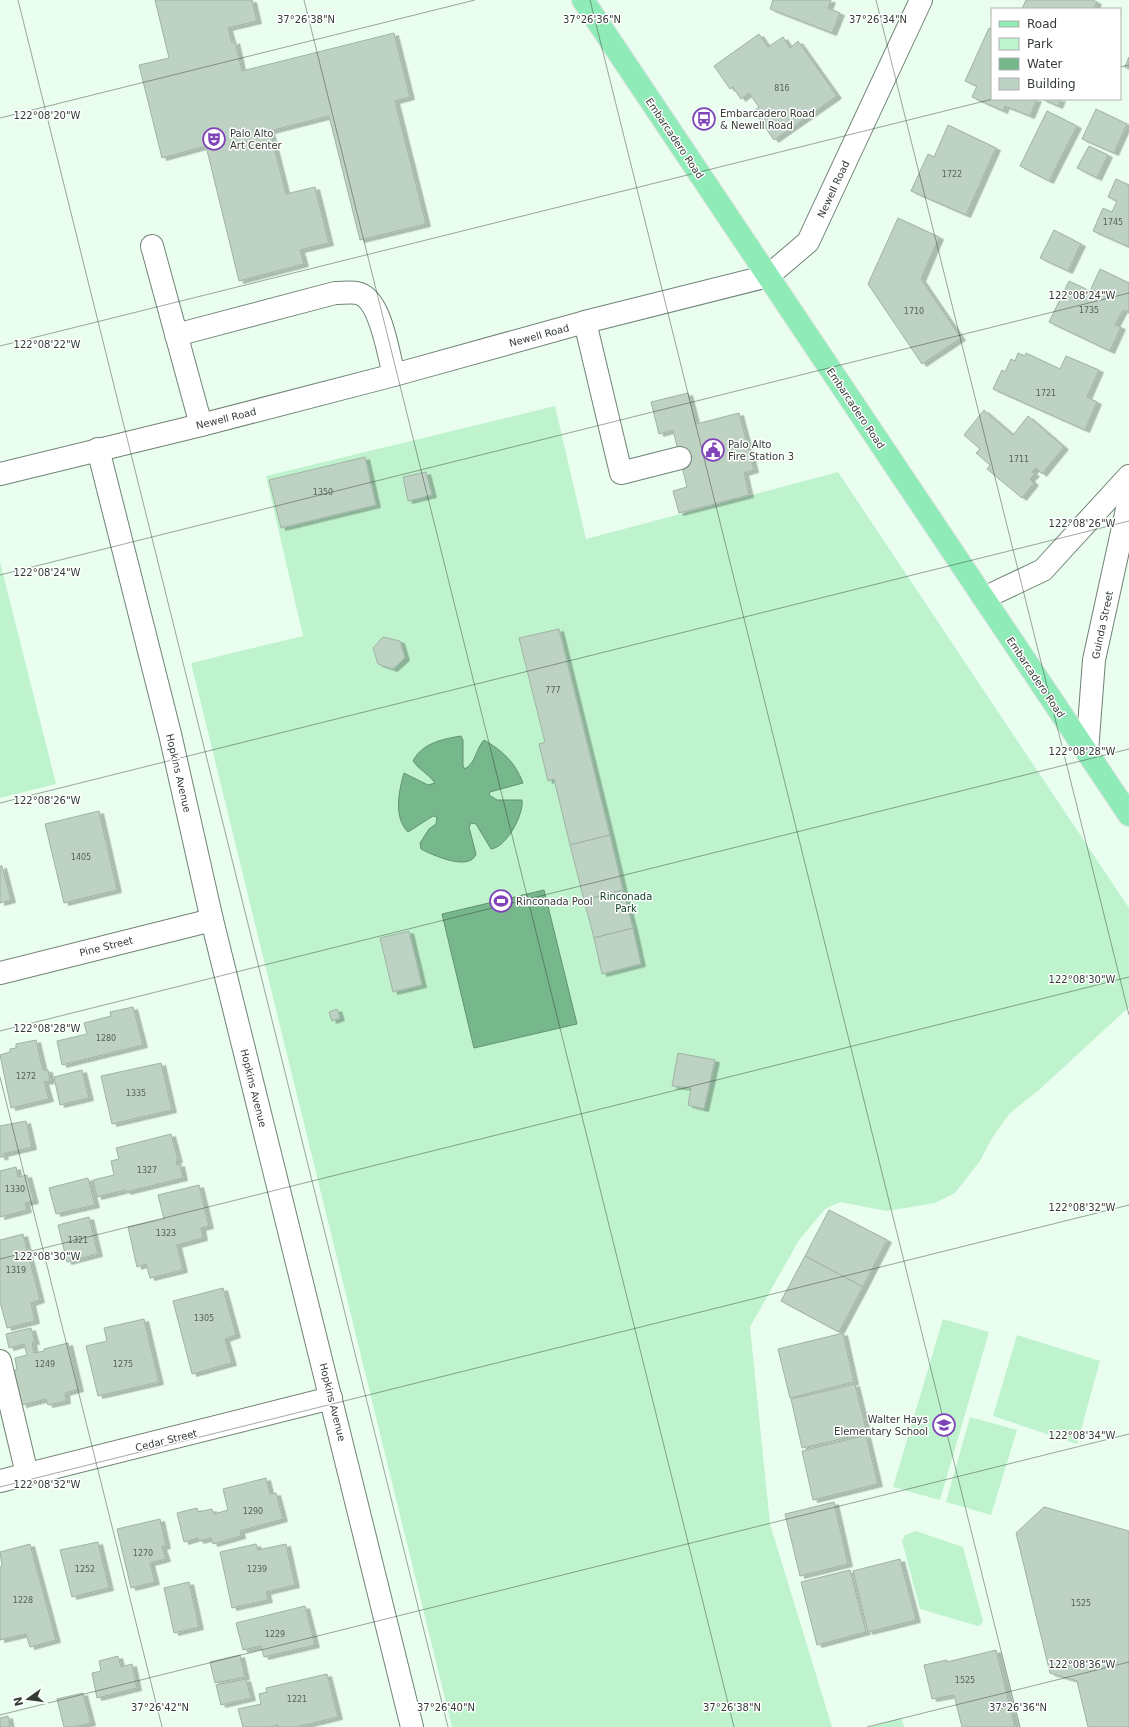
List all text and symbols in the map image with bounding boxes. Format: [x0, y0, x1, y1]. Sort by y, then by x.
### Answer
legend [991, 8, 1121, 100]
text: 37°26'38"N [277, 14, 335, 25]
text: 37°26'36"N [563, 14, 621, 25]
text: 37°26'34"N [849, 14, 907, 25]
text: Road [1027, 17, 1057, 31]
text: Park [1027, 37, 1053, 51]
text: Water [1027, 57, 1063, 71]
text: Building [1027, 77, 1076, 91]
house number: 816 [774, 84, 790, 93]
street label: Embarcadero Road [644, 96, 706, 181]
bus stop icon: Embarcadero Road & Newell Road [691, 106, 717, 132]
place label: Embarcadero Road & Newell Road [720, 108, 815, 131]
text: 122°08'20"W [14, 110, 80, 121]
theatre icon: Palo Alto Art Center [201, 126, 227, 152]
place label: Palo Alto Art Center [230, 128, 283, 151]
street label: Newell Road [815, 159, 851, 220]
house number: 1722 [942, 170, 962, 179]
house number: 1745 [1103, 218, 1123, 227]
text: 122°08'24"W [1049, 290, 1115, 301]
house number: 1735 [1079, 306, 1099, 315]
house number: 1710 [904, 307, 924, 316]
street label: Newell Road [508, 322, 570, 349]
text: 122°08'22"W [14, 339, 80, 350]
street label: Embarcadero Road [825, 366, 887, 451]
house number: 1721 [1036, 389, 1056, 398]
street label: Newell Road [195, 406, 257, 431]
public building icon: Palo Alto Fire Station 3 [700, 437, 726, 463]
place label: Palo Alto Fire Station 3 [728, 439, 794, 462]
house number: 1711 [1009, 455, 1029, 464]
house number: 1350 [313, 488, 333, 497]
text: 122°08'26"W [1049, 518, 1115, 529]
text: 122°08'24"W [14, 567, 80, 578]
street label: Guinda Street [1090, 590, 1115, 660]
street label: Embarcadero Road [1005, 635, 1067, 720]
house number: 777 [545, 686, 561, 695]
street label: Hopkins Avenue [164, 733, 193, 814]
text: 122°08'28"W [1049, 746, 1115, 757]
text: 122°08'26"W [14, 795, 80, 806]
house number: 1405 [71, 853, 91, 862]
sports icon: Rinconada Pool [488, 888, 514, 914]
park label: Rinconada Park [600, 891, 652, 914]
place label: Rinconada Pool [516, 896, 593, 907]
street label: Pine Street [78, 935, 134, 958]
text: 122°08'30"W [1049, 974, 1115, 985]
text: 122°08'28"W [14, 1023, 80, 1034]
house number: 1280 [96, 1034, 116, 1043]
street label: Hopkins Avenue [238, 1048, 269, 1128]
house number: 1272 [16, 1072, 36, 1081]
house number: 1335 [126, 1089, 146, 1098]
house number: 1327 [137, 1166, 157, 1175]
house number: 1330 [5, 1185, 25, 1194]
text: 122°08'32"W [1049, 1202, 1115, 1213]
house number: 1323 [156, 1229, 176, 1238]
house number: 1321 [68, 1236, 88, 1245]
text: 122°08'30"W [14, 1251, 80, 1262]
house number: 1319 [6, 1266, 26, 1275]
house number: 1305 [194, 1314, 214, 1323]
house number: 1249 [35, 1360, 55, 1369]
house number: 1275 [113, 1360, 133, 1369]
street label: Hopkins Avenue [317, 1362, 348, 1442]
school or university icon: Walter Hays Elementary School [931, 1412, 957, 1438]
place label: Walter Hays Elementary School [834, 1414, 928, 1437]
street label: Cedar Street [134, 1427, 198, 1453]
text: 122°08'34"W [1049, 1430, 1115, 1441]
text: 122°08'32"W [14, 1479, 80, 1490]
house number: 1290 [243, 1507, 263, 1516]
house number: 1270 [133, 1549, 153, 1558]
house number: 1252 [75, 1565, 95, 1574]
house number: 1239 [247, 1565, 267, 1574]
house number: 1228 [13, 1596, 33, 1605]
house number: 1525 [1071, 1599, 1091, 1608]
house number: 1229 [265, 1630, 285, 1639]
text: 122°08'36"W [1049, 1659, 1115, 1670]
house number: 1525 [955, 1676, 975, 1685]
north arrow [8, 1679, 48, 1719]
text: N [11, 1695, 26, 1707]
house number: 1221 [287, 1695, 307, 1704]
text: 37°26'42"N [131, 1702, 189, 1713]
text: 37°26'40"N [417, 1702, 475, 1713]
text: 37°26'38"N [703, 1702, 761, 1713]
text: 37°26'36"N [989, 1702, 1047, 1713]

